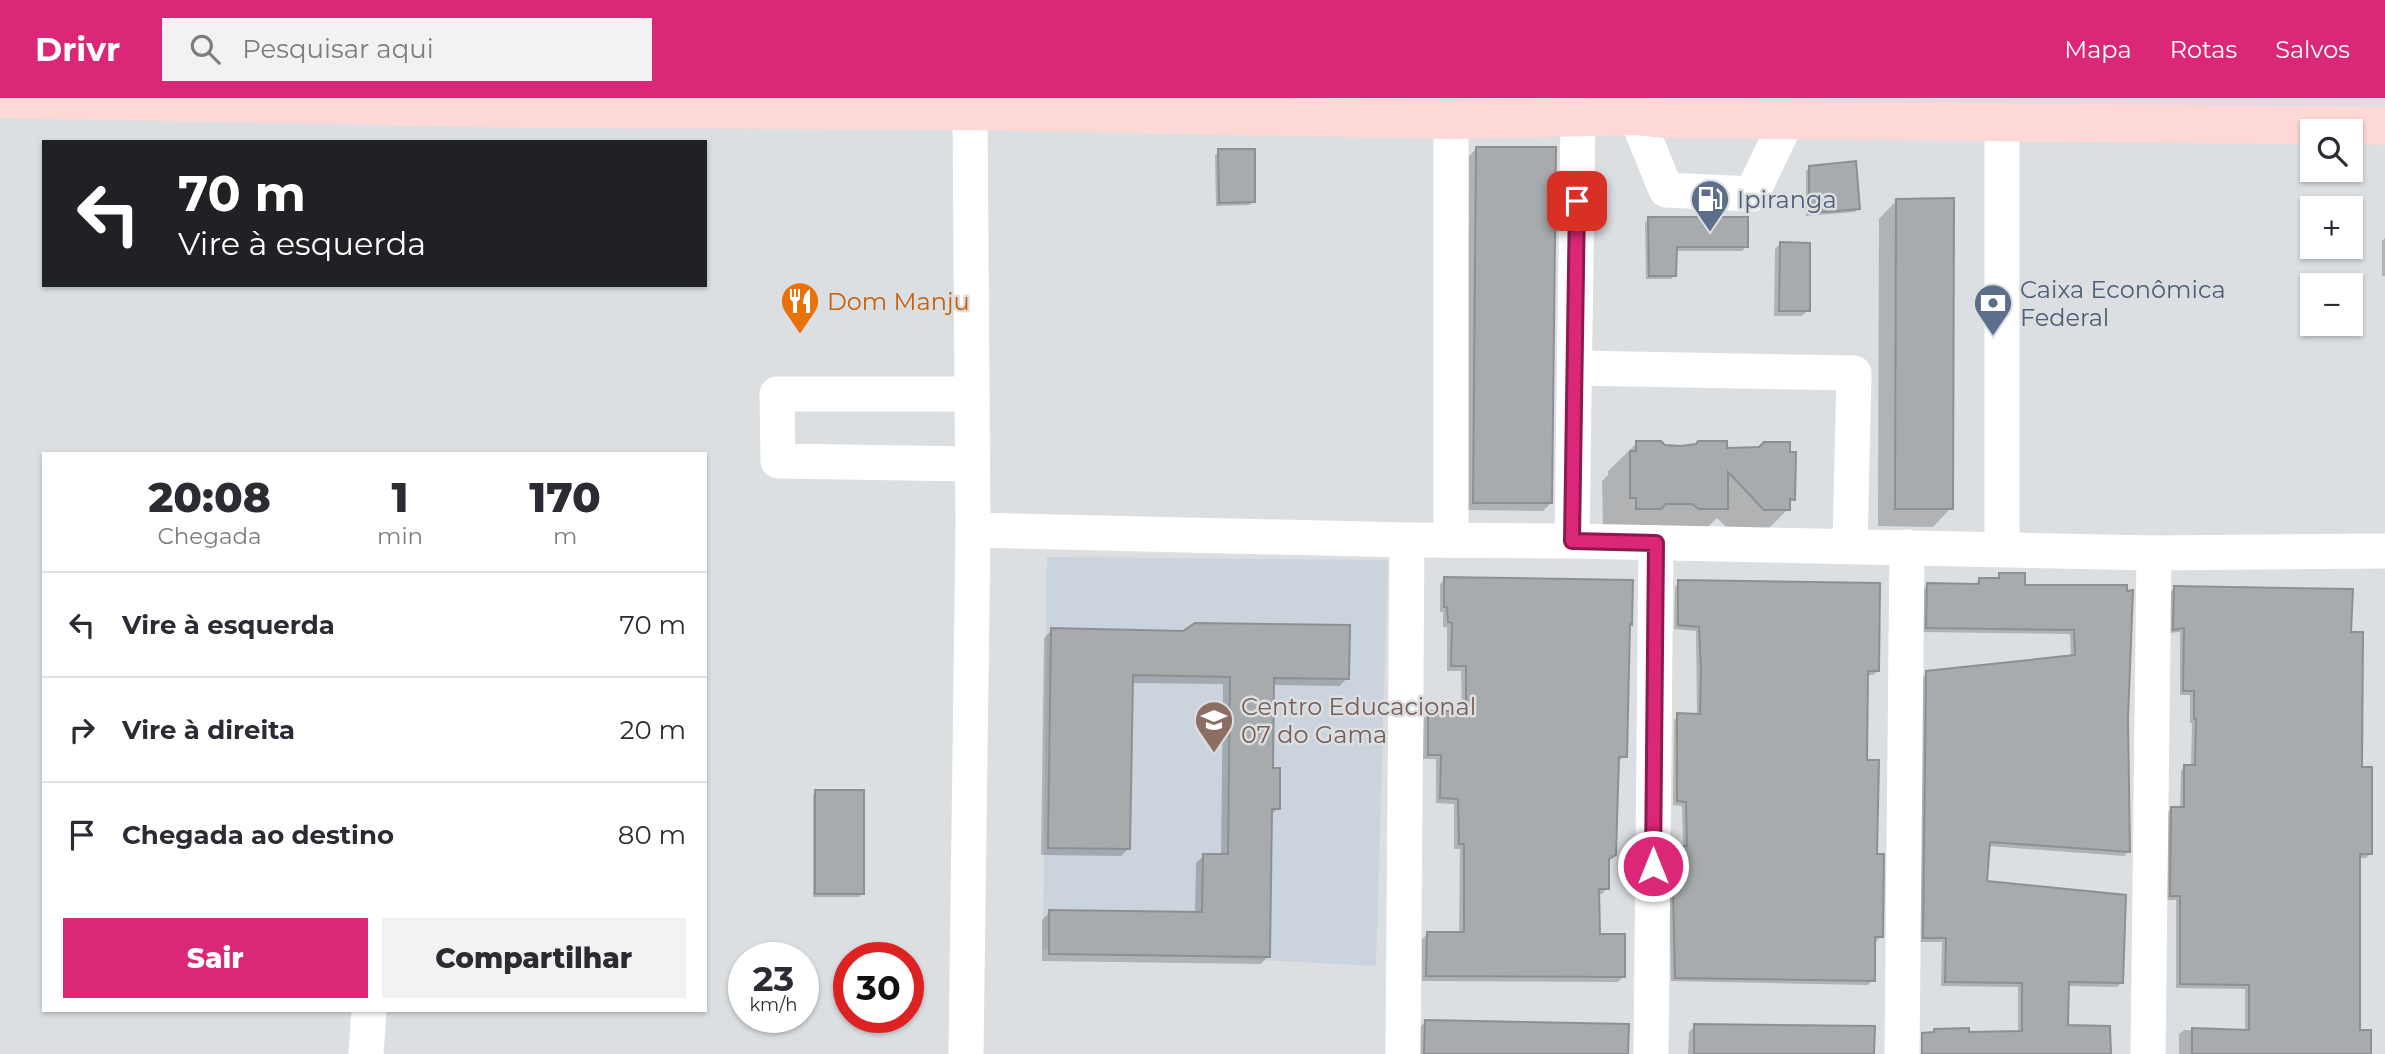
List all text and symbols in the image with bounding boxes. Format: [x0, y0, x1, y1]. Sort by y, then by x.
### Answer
search box [162, 18, 652, 81]
text: Drivr [35, 29, 120, 69]
icon: search [186, 30, 224, 68]
text: Pesquisar aqui [242, 33, 434, 65]
text: Mapa [2064, 35, 2132, 64]
text: Rotas [2170, 35, 2237, 64]
text: Salvos [2275, 35, 2350, 64]
map controls [2300, 119, 2363, 336]
button: search [2300, 119, 2363, 182]
text: 70 m [178, 164, 306, 223]
icon: left [63, 168, 154, 259]
pin [1547, 171, 1607, 231]
fuel station icon: Ipiranga [1689, 178, 1731, 233]
icon: arrive [1558, 182, 1596, 220]
place label: Ipiranga [1737, 185, 1837, 214]
button: + [2300, 196, 2363, 259]
text: Vire à esquerda [178, 224, 426, 263]
button: − [2300, 273, 2363, 336]
place label: Caixa Econômica Federal [2020, 275, 2226, 332]
restaurant icon: Dom Manju [779, 280, 821, 335]
bank icon: Caixa Econômica Federal [1972, 282, 2014, 337]
place label: Dom Manju [827, 287, 970, 316]
text: 20:08 [148, 471, 271, 523]
text: 1 [392, 471, 409, 523]
text: 170 [529, 471, 601, 523]
text: Chegada [157, 522, 262, 550]
text: min [377, 522, 423, 550]
text: m [553, 522, 577, 550]
icon: left [63, 606, 101, 644]
text: Vire à esquerda [122, 609, 335, 641]
text: 70 m [620, 609, 686, 641]
place label: Centro Educacional 07 do Gama [1241, 692, 1476, 749]
school or university icon: Centro Educacional 07 do Gama [1193, 699, 1235, 754]
icon: right [63, 711, 101, 749]
text: Vire à direita [122, 714, 295, 746]
text: 20 m [620, 714, 686, 746]
icon: arrive [63, 816, 101, 854]
text: Chegada ao destino [122, 819, 394, 851]
text: 80 m [618, 819, 686, 851]
position arrow [1616, 829, 1690, 903]
button: Sair [63, 918, 368, 998]
button: Compartilhar [382, 918, 686, 998]
speed limit sign: 30 [833, 942, 924, 1033]
text: 23 [753, 957, 794, 1000]
text: km/h [749, 994, 798, 1016]

